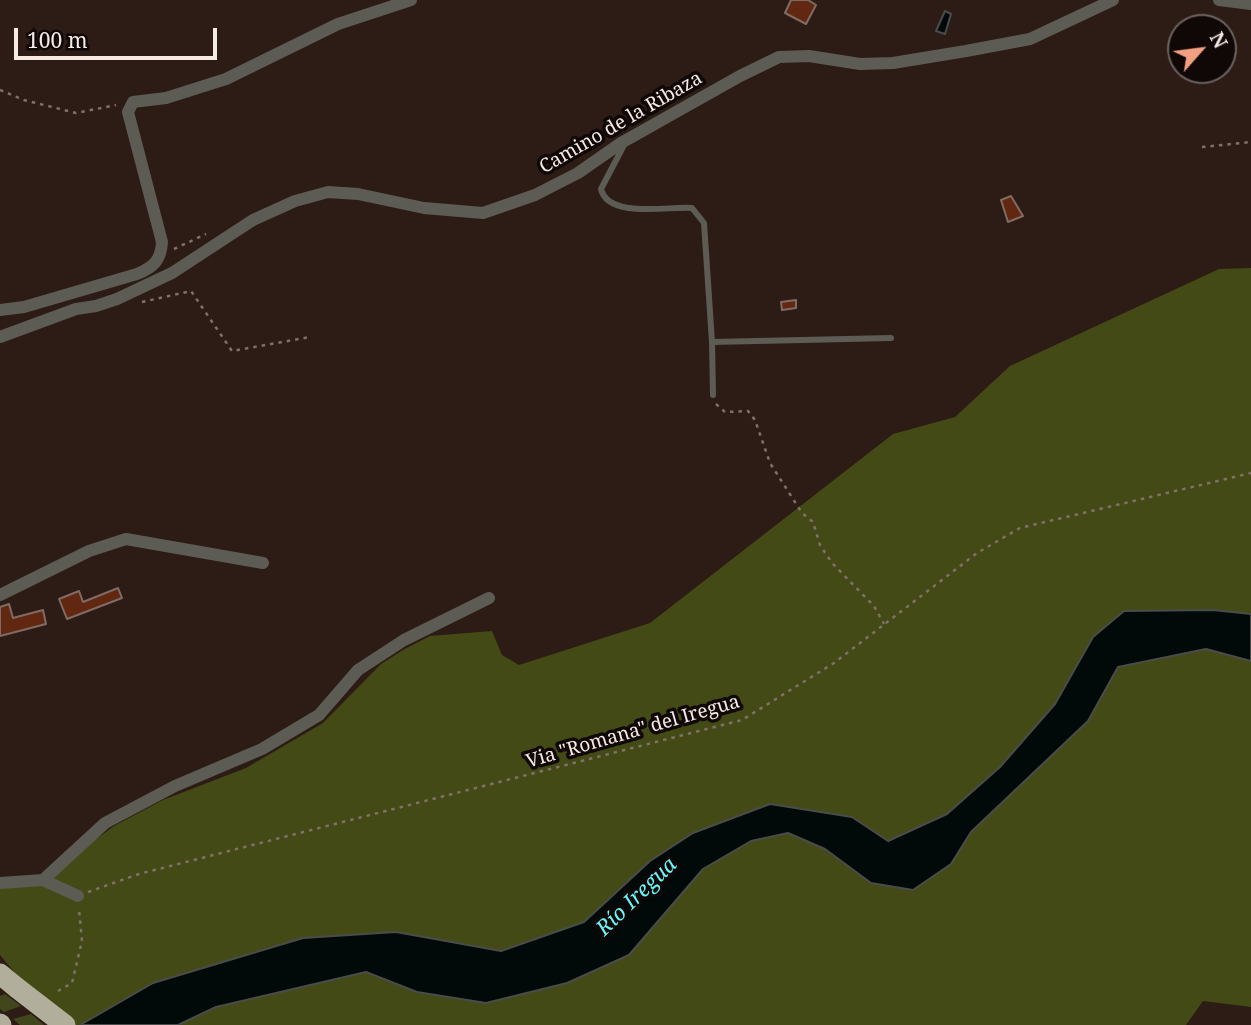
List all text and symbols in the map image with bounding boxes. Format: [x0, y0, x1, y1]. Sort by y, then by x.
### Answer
scale bar [18, 14, 220, 58]
north arrow [1167, 14, 1237, 84]
text: 100 m [27, 26, 88, 54]
text: N [1204, 27, 1234, 53]
street label: Camino de la Ribaza [536, 67, 706, 179]
street label: Via "Romana" del Iregua [524, 691, 742, 773]
water label: Río Iregua [592, 853, 682, 941]

